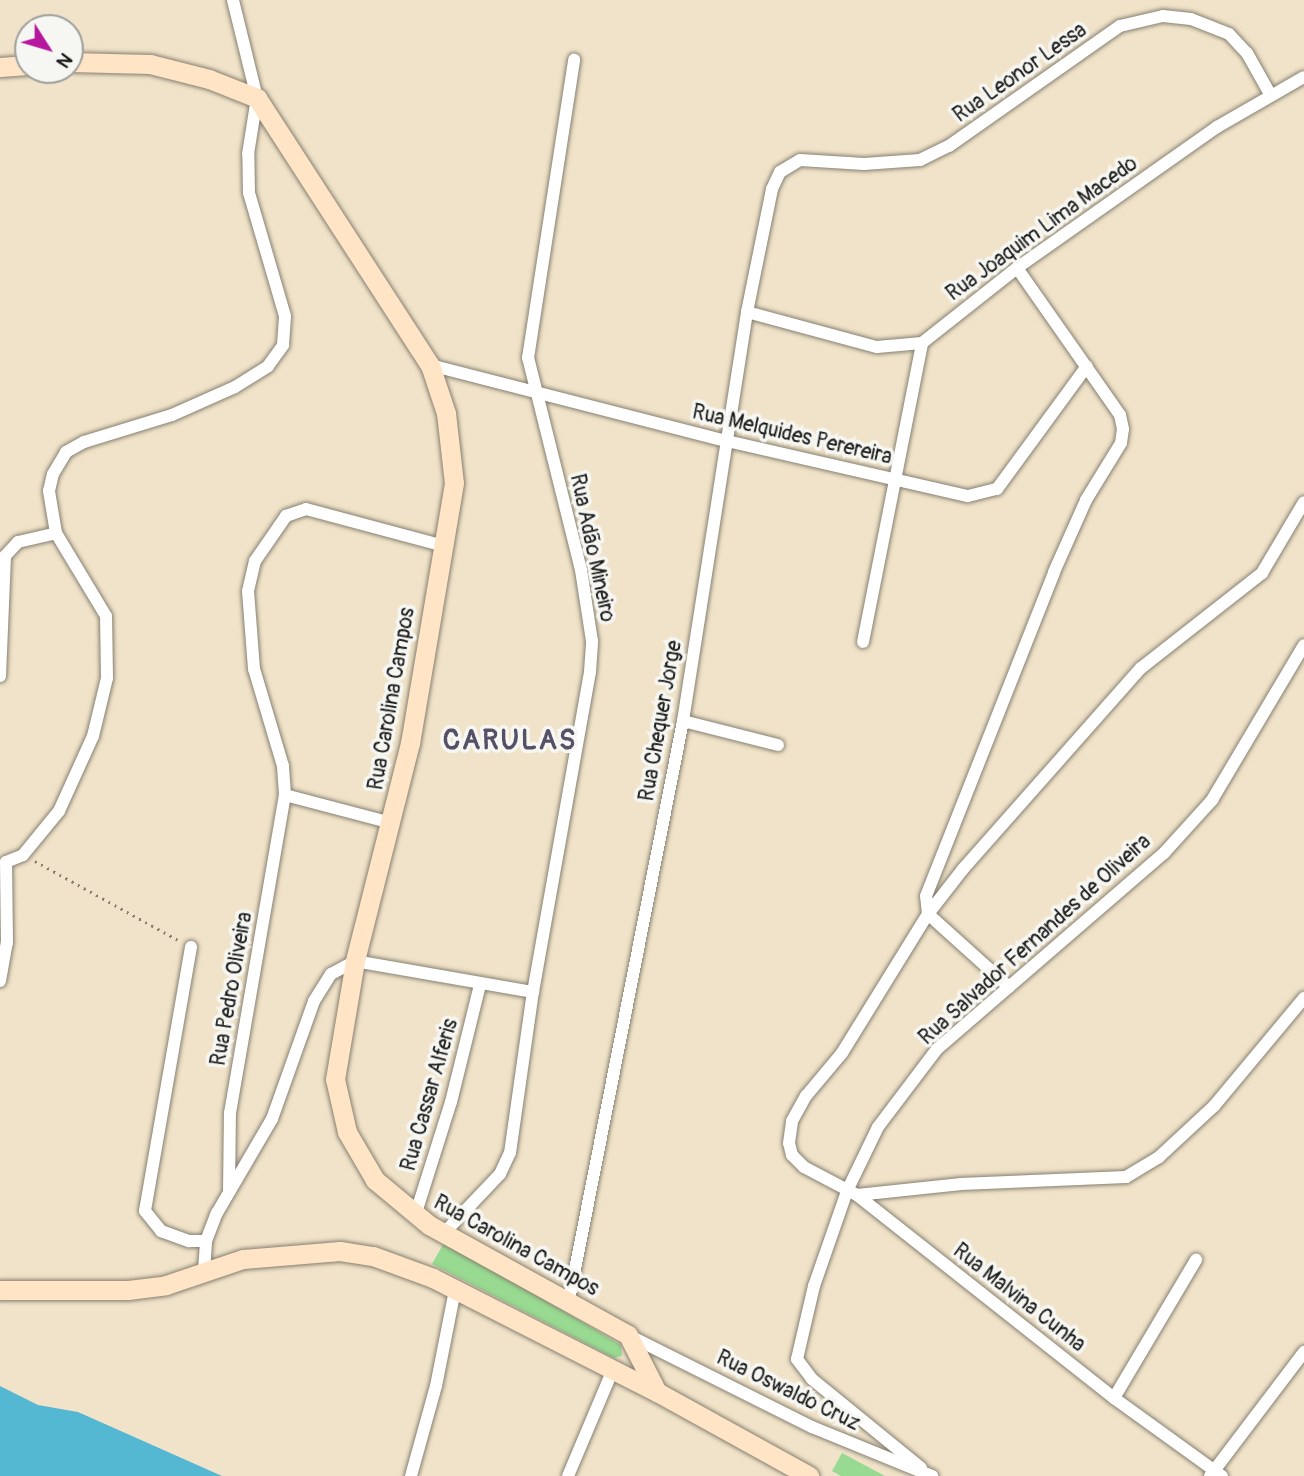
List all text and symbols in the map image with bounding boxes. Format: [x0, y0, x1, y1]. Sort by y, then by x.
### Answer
north arrow [14, 14, 84, 84]
street label: Rua Leonor Lessa [949, 18, 1091, 128]
text: N [51, 48, 78, 73]
street label: Rua Joaquim Lima Macedo [942, 151, 1142, 307]
street label: Rua Melquides Perereira [690, 400, 894, 470]
street label: Rua Adão Mineiro [564, 472, 620, 624]
street label: Rua Carolina Campos [364, 606, 420, 792]
street label: Rua Chequer Jorge [634, 639, 688, 803]
district label: CARULAS [444, 724, 576, 758]
street label: Rua Salvador Fernandes de Oliveira [914, 829, 1156, 1051]
street label: Rua Pedro Oliveira [206, 910, 258, 1068]
street label: Rua Cassar Alferis [396, 1016, 464, 1174]
street label: Rua Carolina Campos [429, 1190, 603, 1302]
street label: Rua Malvina Cunha [948, 1238, 1090, 1358]
street label: Rua Oswaldo Cruz [712, 1345, 864, 1437]

